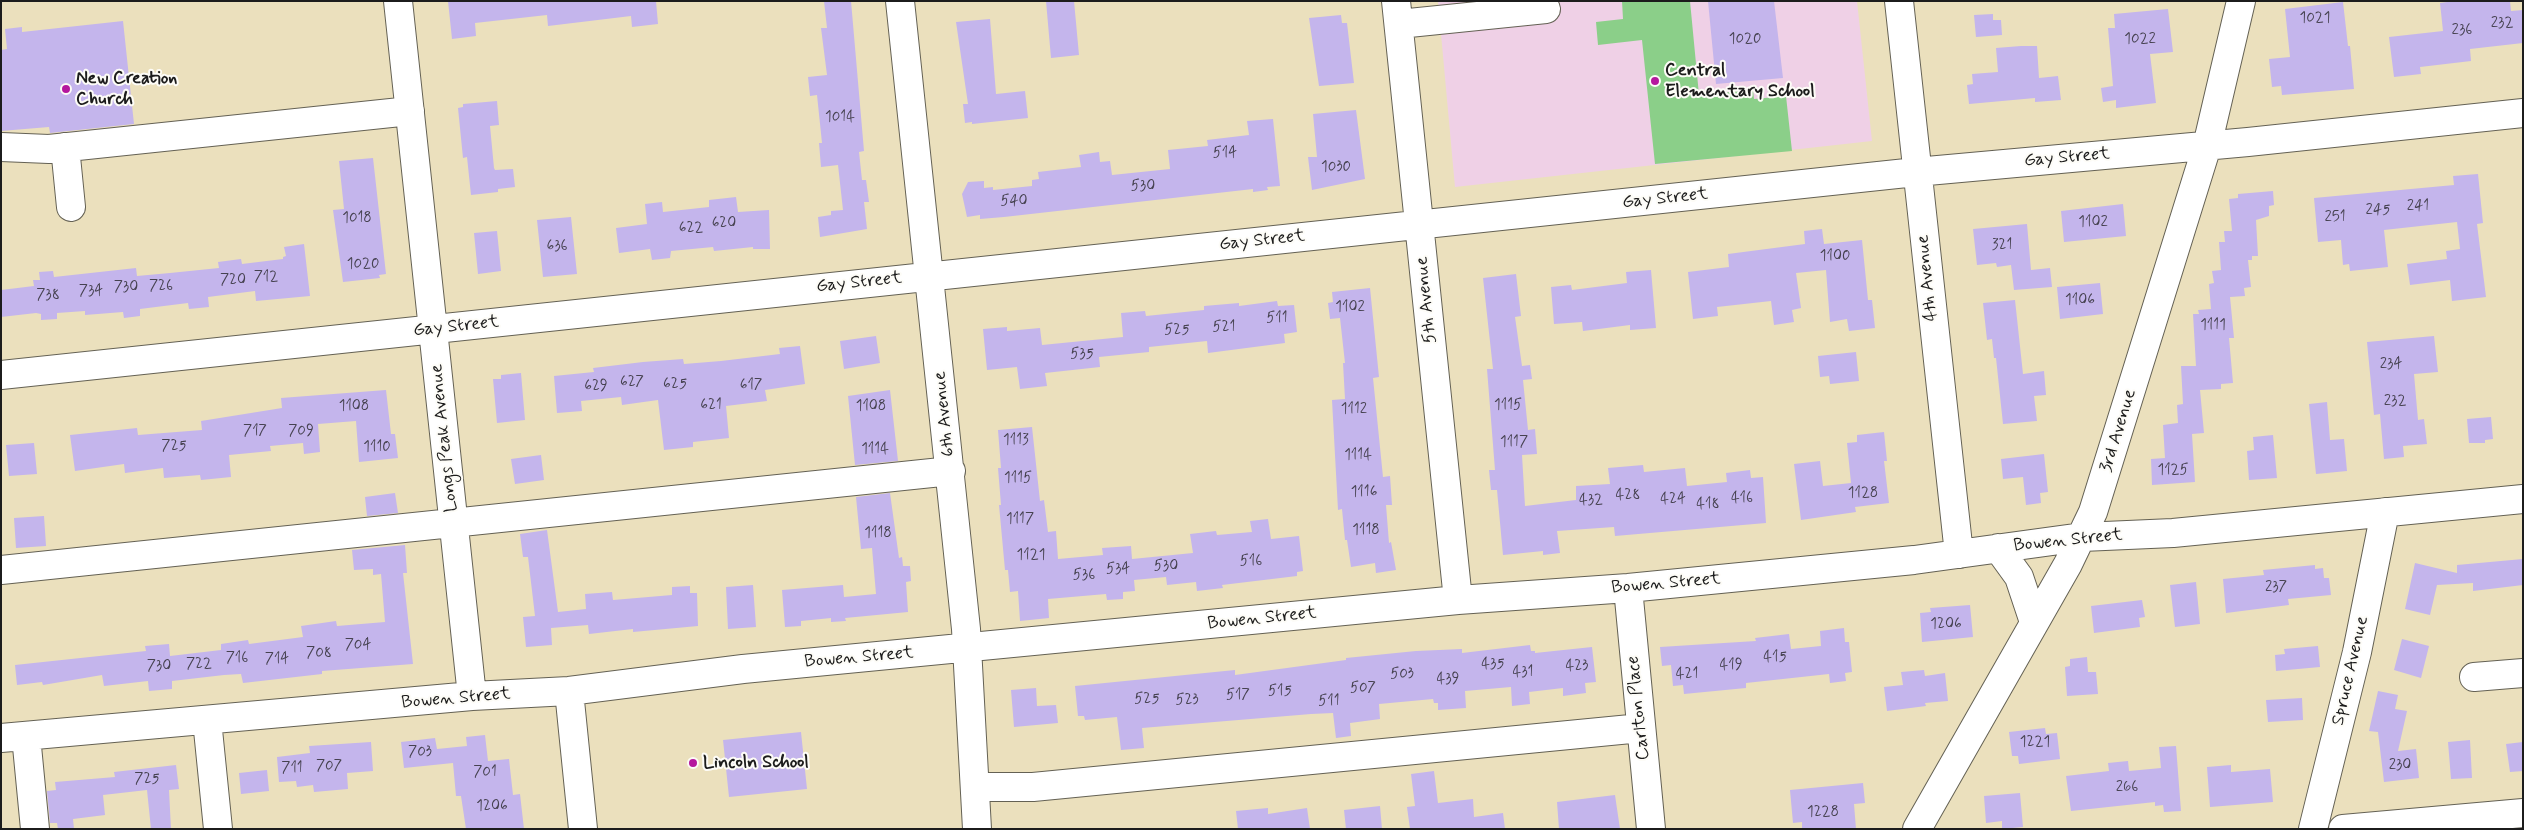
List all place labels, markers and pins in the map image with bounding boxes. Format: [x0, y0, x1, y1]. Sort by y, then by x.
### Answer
place label: Central Elementary School [1665, 60, 1815, 102]
place label: New Creation Church [76, 68, 177, 110]
marker: Central Elementary School [1649, 75, 1661, 87]
marker: New Creation Church [60, 83, 72, 95]
place label: Lincoln School [703, 752, 809, 774]
marker: Lincoln School [687, 757, 699, 769]

